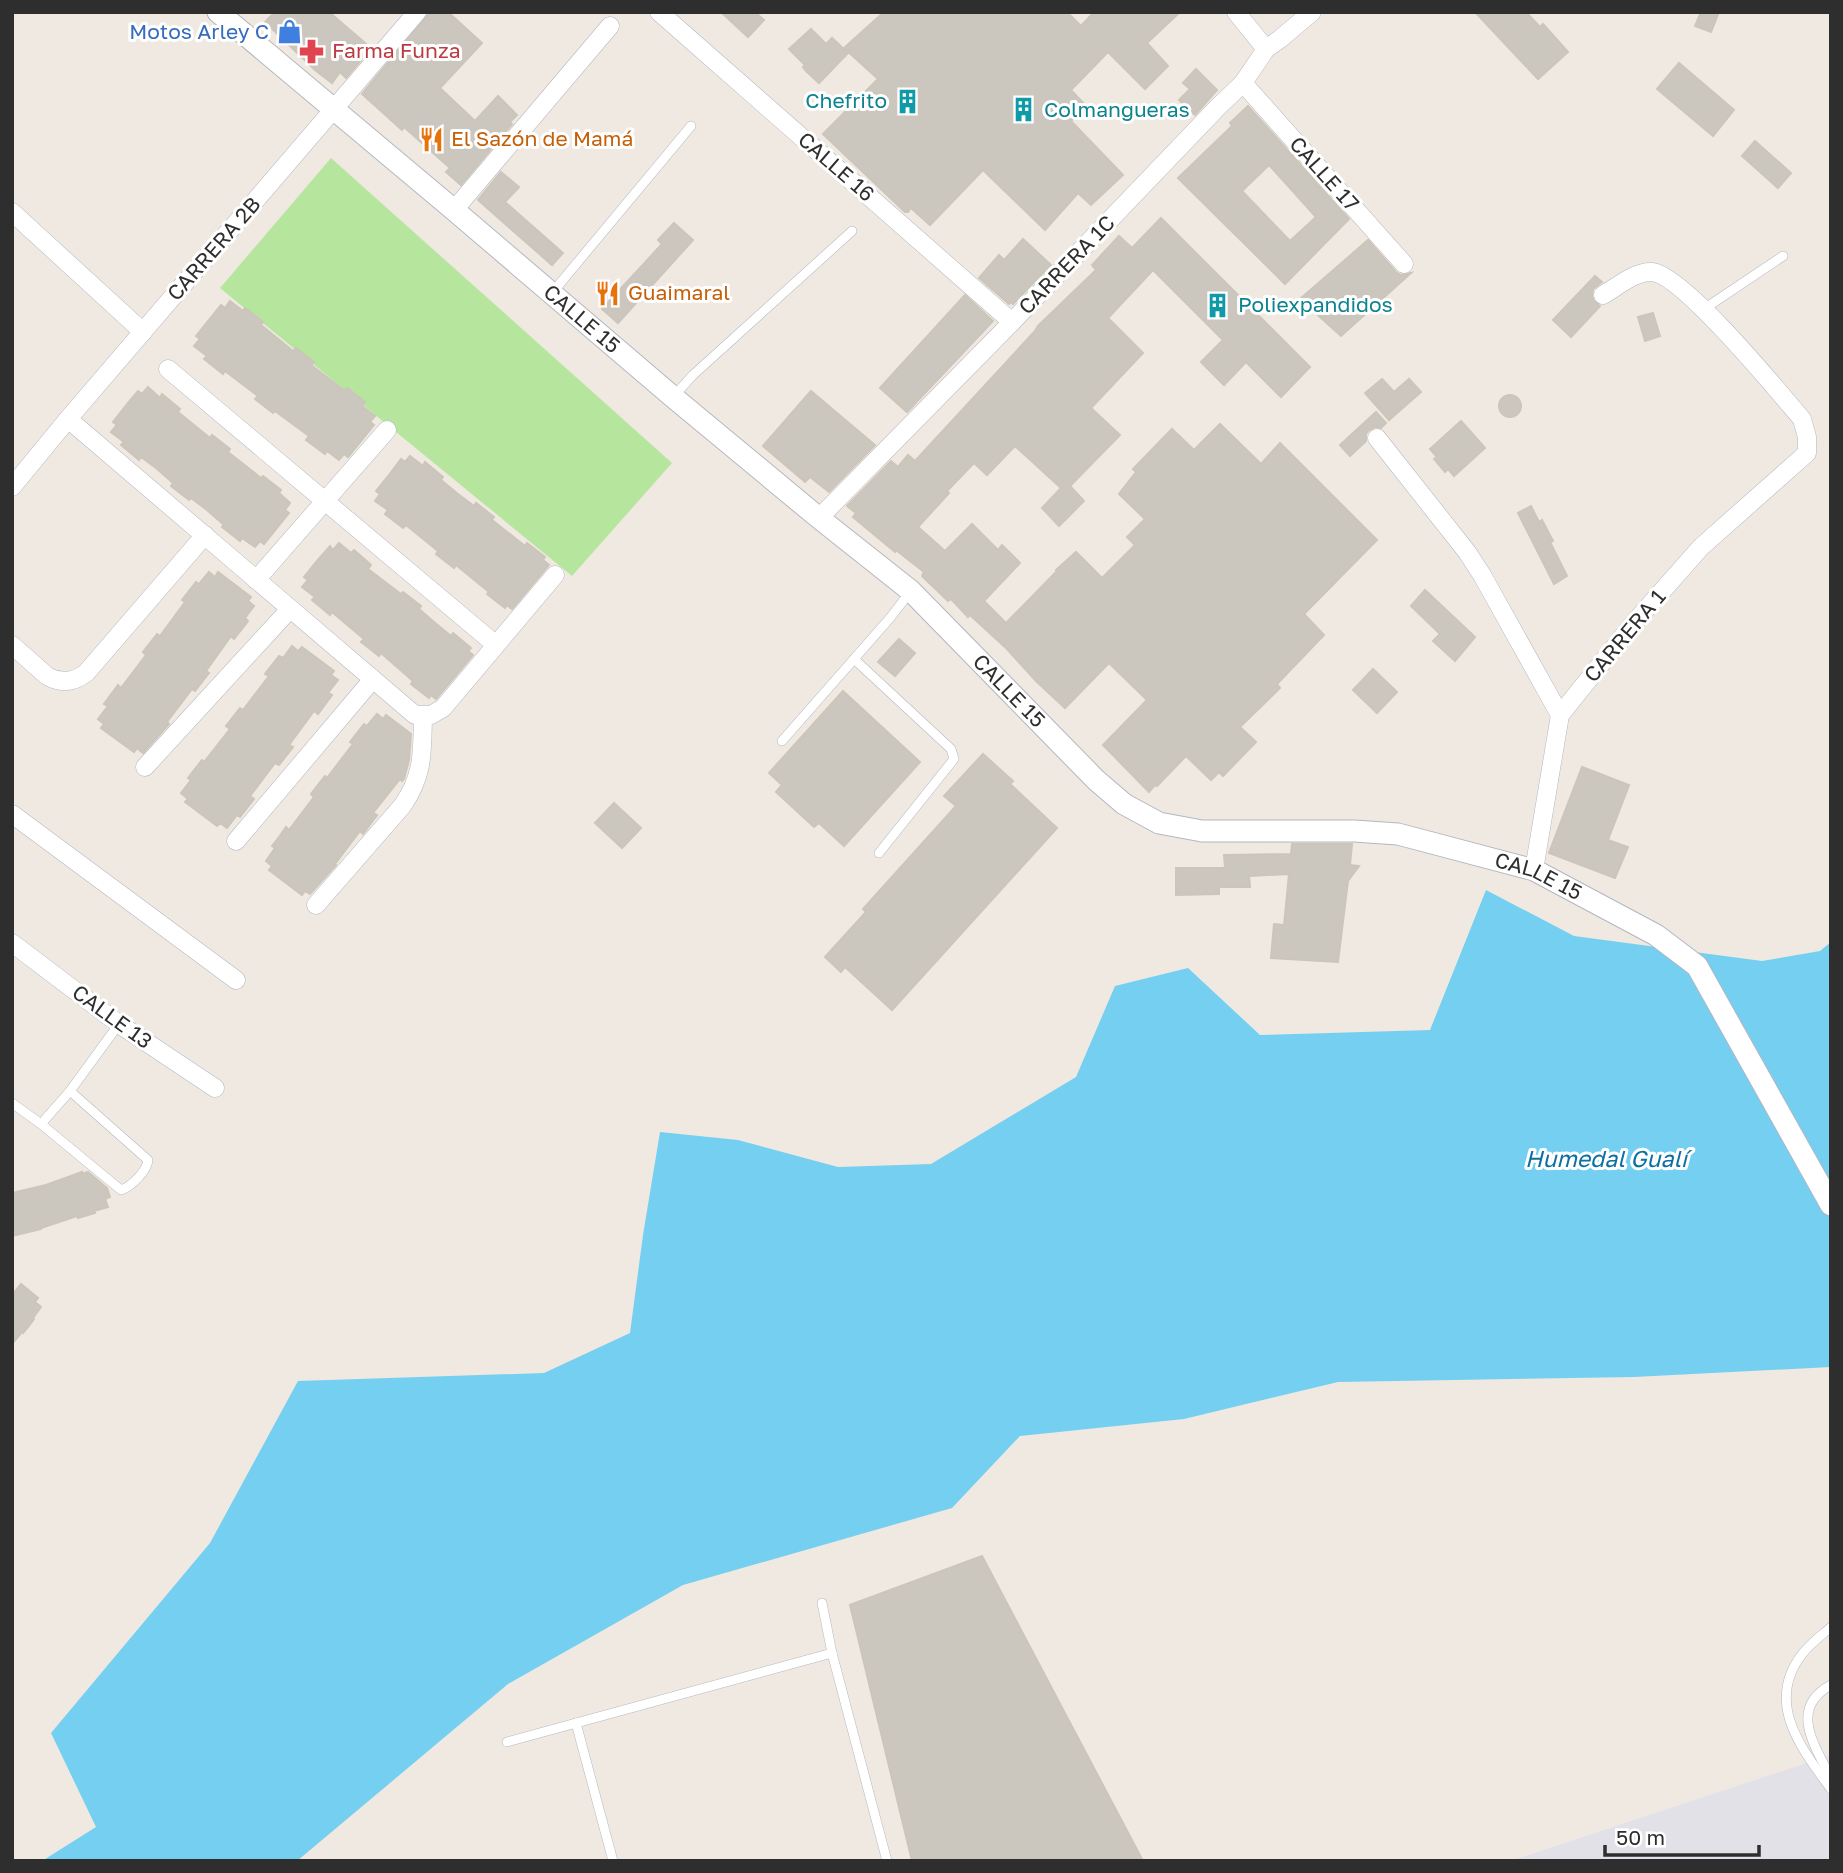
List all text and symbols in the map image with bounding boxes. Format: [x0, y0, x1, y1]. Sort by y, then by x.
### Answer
place label: Motos Arley C [129, 18, 269, 44]
shop icon: Motos Arley C [275, 18, 303, 46]
pharmacy icon: Farma Funza [298, 37, 326, 65]
place label: Farma Funza [332, 37, 461, 63]
place label: Chefrito [805, 87, 887, 113]
building icon: Chefrito [893, 87, 921, 115]
building icon: Colmangueras [1010, 96, 1038, 124]
place label: Colmangueras [1044, 96, 1190, 122]
restaurant icon: El Sazón de Mamá [417, 125, 445, 153]
place label: El Sazón de Mamá [451, 125, 633, 151]
street label: CALLE 16 [793, 126, 880, 207]
street label: CALLE 17 [1285, 131, 1365, 216]
street label: CARRERA 2B [161, 191, 265, 306]
street label: CARRERA 1C [1013, 209, 1120, 319]
street label: CALLE 15 [539, 278, 626, 358]
restaurant icon: Guaimaral [594, 279, 622, 307]
place label: Guaimaral [628, 279, 730, 305]
building icon: Poliexpandidos [1204, 291, 1232, 319]
place label: Poliexpandidos [1238, 291, 1393, 317]
street label: CARRERA 1 [1578, 584, 1671, 687]
street label: CALLE 15 [968, 648, 1051, 732]
street label: CALLE 15 [1492, 846, 1587, 905]
street label: CALLE 13 [68, 979, 158, 1054]
water label: Humedal Gualí [1525, 1144, 1693, 1172]
scale bar [1605, 1814, 1759, 1858]
text: 50 m [1616, 1824, 1665, 1850]

